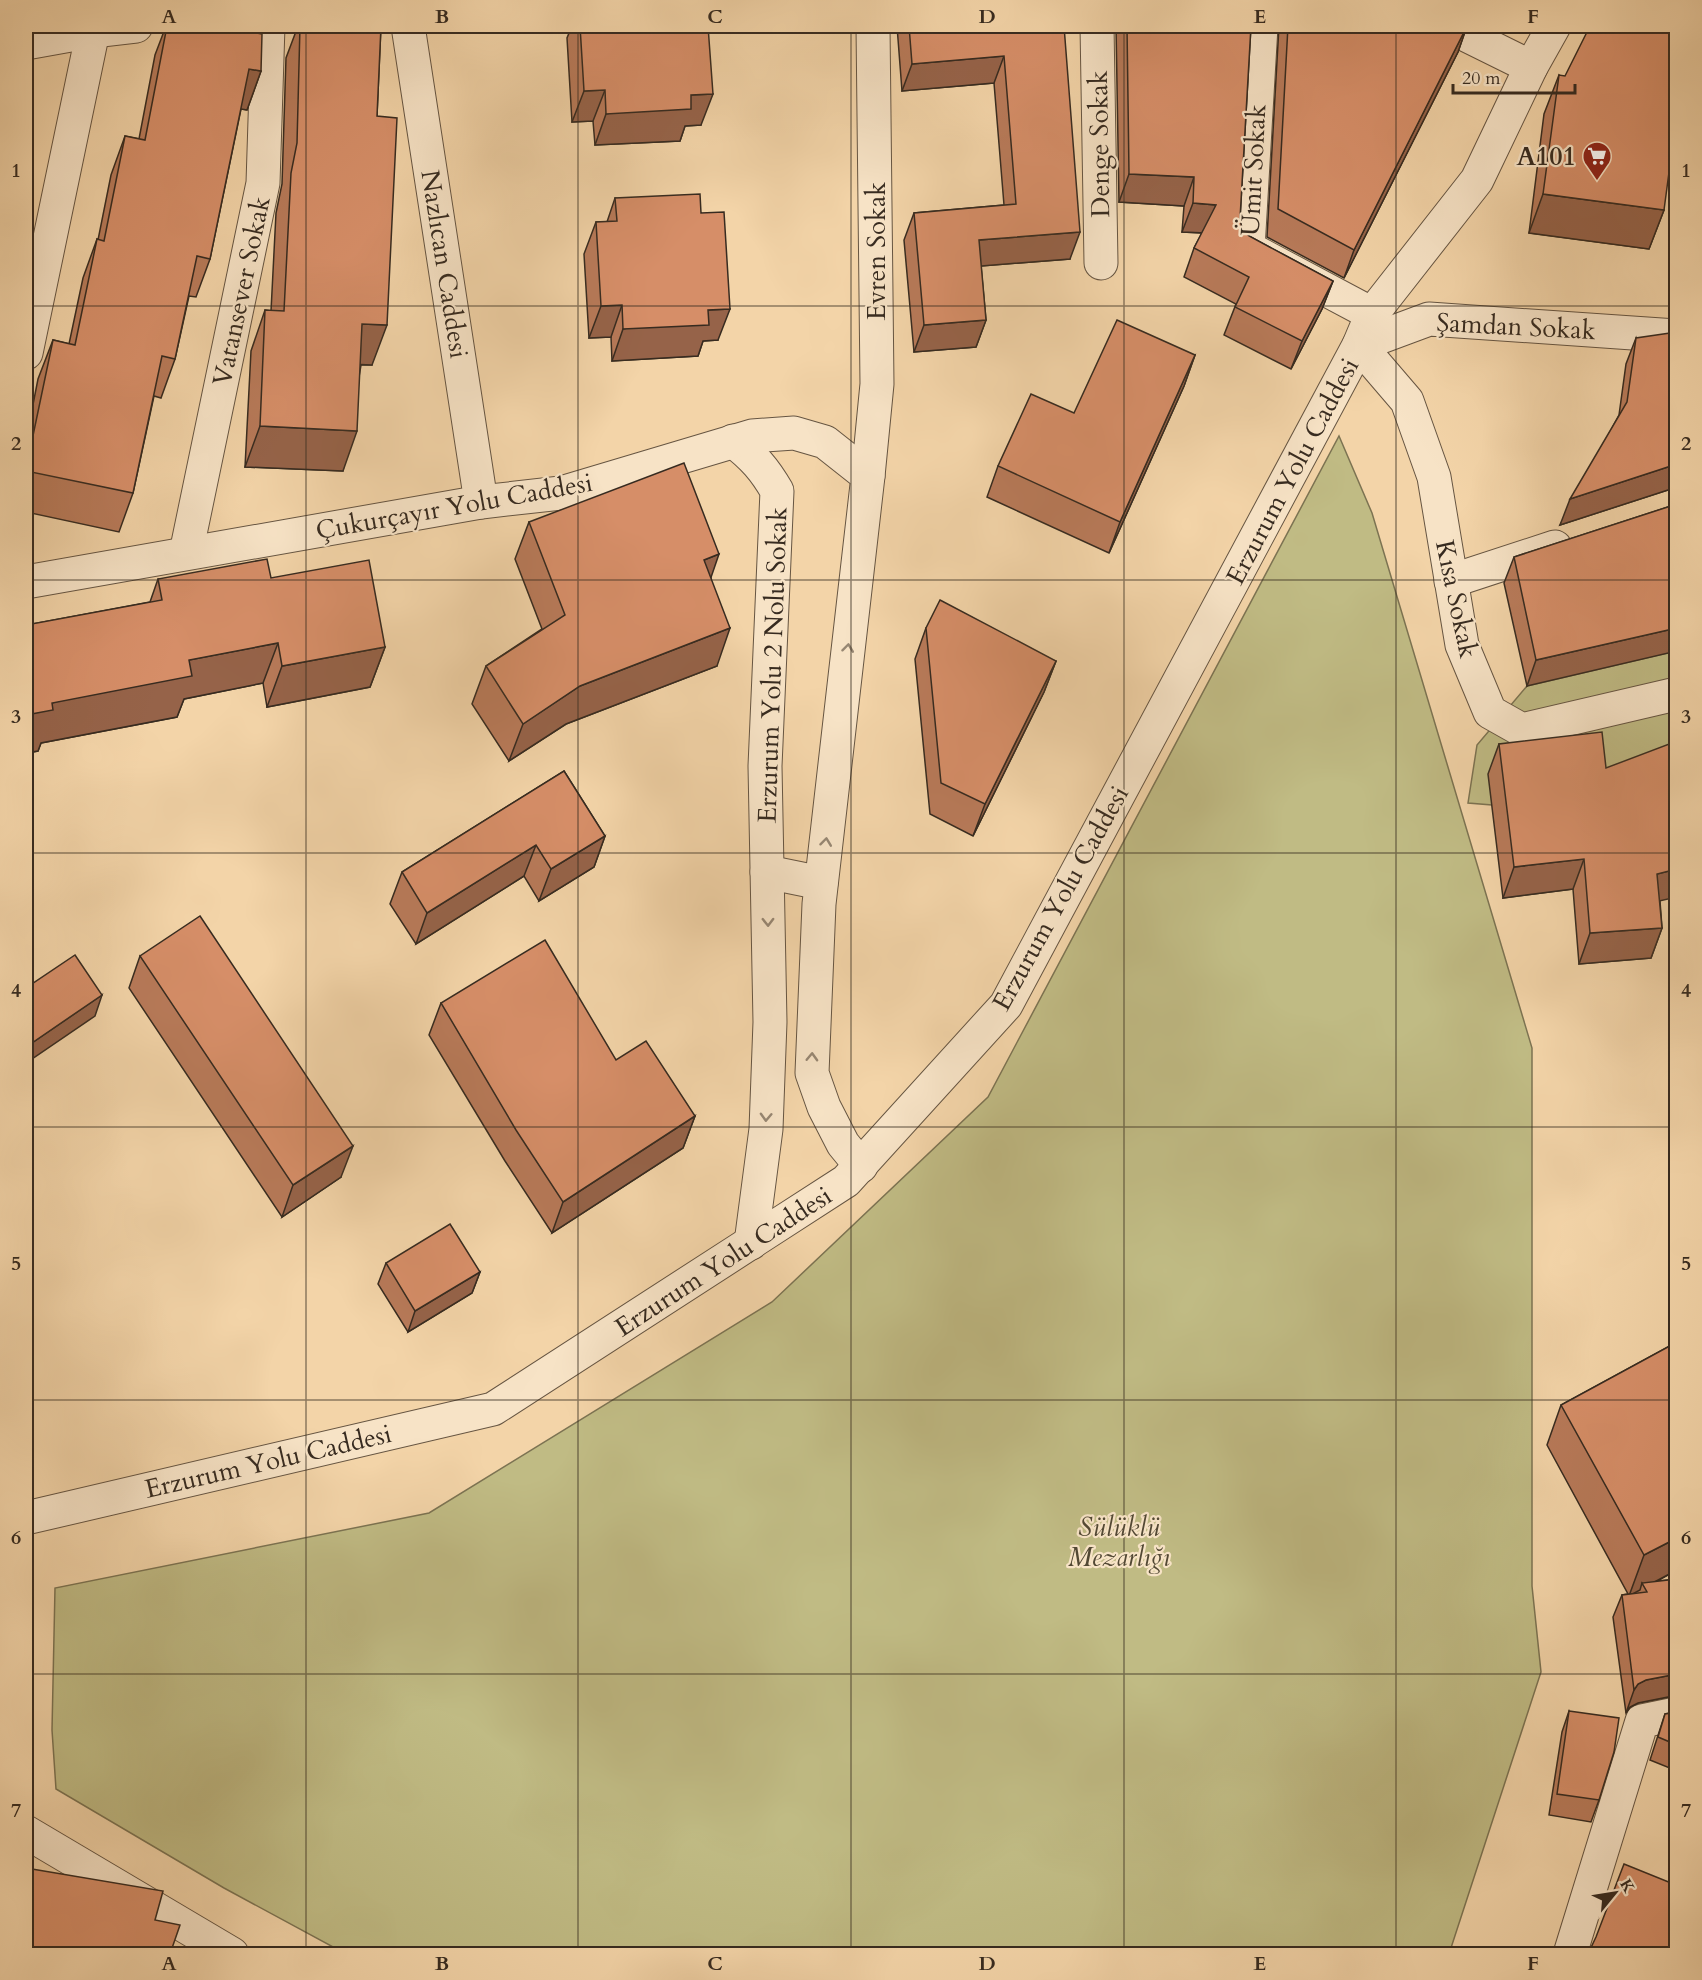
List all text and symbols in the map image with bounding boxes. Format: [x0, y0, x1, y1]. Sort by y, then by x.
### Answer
text: A [161, 3, 177, 30]
text: B [435, 3, 449, 30]
text: C [707, 3, 723, 30]
text: D [978, 3, 996, 30]
text: E [1254, 3, 1266, 30]
text: F [1527, 3, 1539, 30]
scale bar [1453, 57, 1574, 95]
text: 20 m [1462, 66, 1501, 91]
street label: Denge Sokak [1081, 70, 1118, 218]
street label: Ümit Sokak [1233, 103, 1274, 237]
place label: A101 [1516, 139, 1576, 174]
supermarket icon: A101 [1581, 140, 1613, 182]
text: 1 [11, 157, 21, 184]
text: 1 [1681, 157, 1691, 184]
street label: Nazlıcan Caddesi [412, 167, 477, 361]
street label: Evren Sokak [859, 182, 894, 320]
street label: Vatansever Sokak [204, 193, 279, 389]
street label: Şamdan Sokak [1436, 305, 1596, 348]
street label: Erzurum Yolu Caddesi [1218, 352, 1367, 591]
text: 2 [11, 430, 21, 457]
text: 2 [1681, 430, 1691, 457]
street label: Çukurçayır Yolu Caddesi [313, 465, 595, 548]
street label: Erzurum Yolu 2 Nolu Sokak [749, 506, 796, 824]
street label: Kısa Sokak [1427, 537, 1486, 661]
one-way arrow [841, 643, 854, 653]
text: 3 [11, 703, 21, 730]
text: 3 [1681, 703, 1691, 730]
street label: Erzurum Yolu Caddesi [984, 780, 1137, 1017]
one-way arrow [819, 837, 832, 846]
one-way arrow [762, 918, 775, 927]
text: 4 [11, 977, 21, 1004]
text: 4 [1681, 977, 1691, 1004]
one-way arrow [806, 1053, 819, 1062]
one-way arrow [760, 1113, 772, 1122]
street label: Erzurum Yolu Caddesi [608, 1178, 839, 1345]
text: 5 [11, 1250, 21, 1277]
text: 5 [1681, 1250, 1691, 1277]
street label: Erzurum Yolu Caddesi [141, 1416, 395, 1507]
park label: Sülüklü Mezarlığı [1068, 1510, 1170, 1575]
text: 6 [11, 1524, 21, 1551]
text: 6 [1681, 1524, 1691, 1551]
text: 7 [11, 1797, 21, 1824]
text: 7 [1681, 1797, 1691, 1824]
north arrow [1585, 1863, 1645, 1923]
text: K [1614, 1875, 1640, 1897]
text: A [161, 1950, 177, 1977]
text: B [435, 1950, 449, 1977]
text: C [707, 1950, 723, 1977]
text: D [978, 1950, 996, 1977]
text: E [1254, 1950, 1266, 1977]
text: F [1527, 1950, 1539, 1977]

